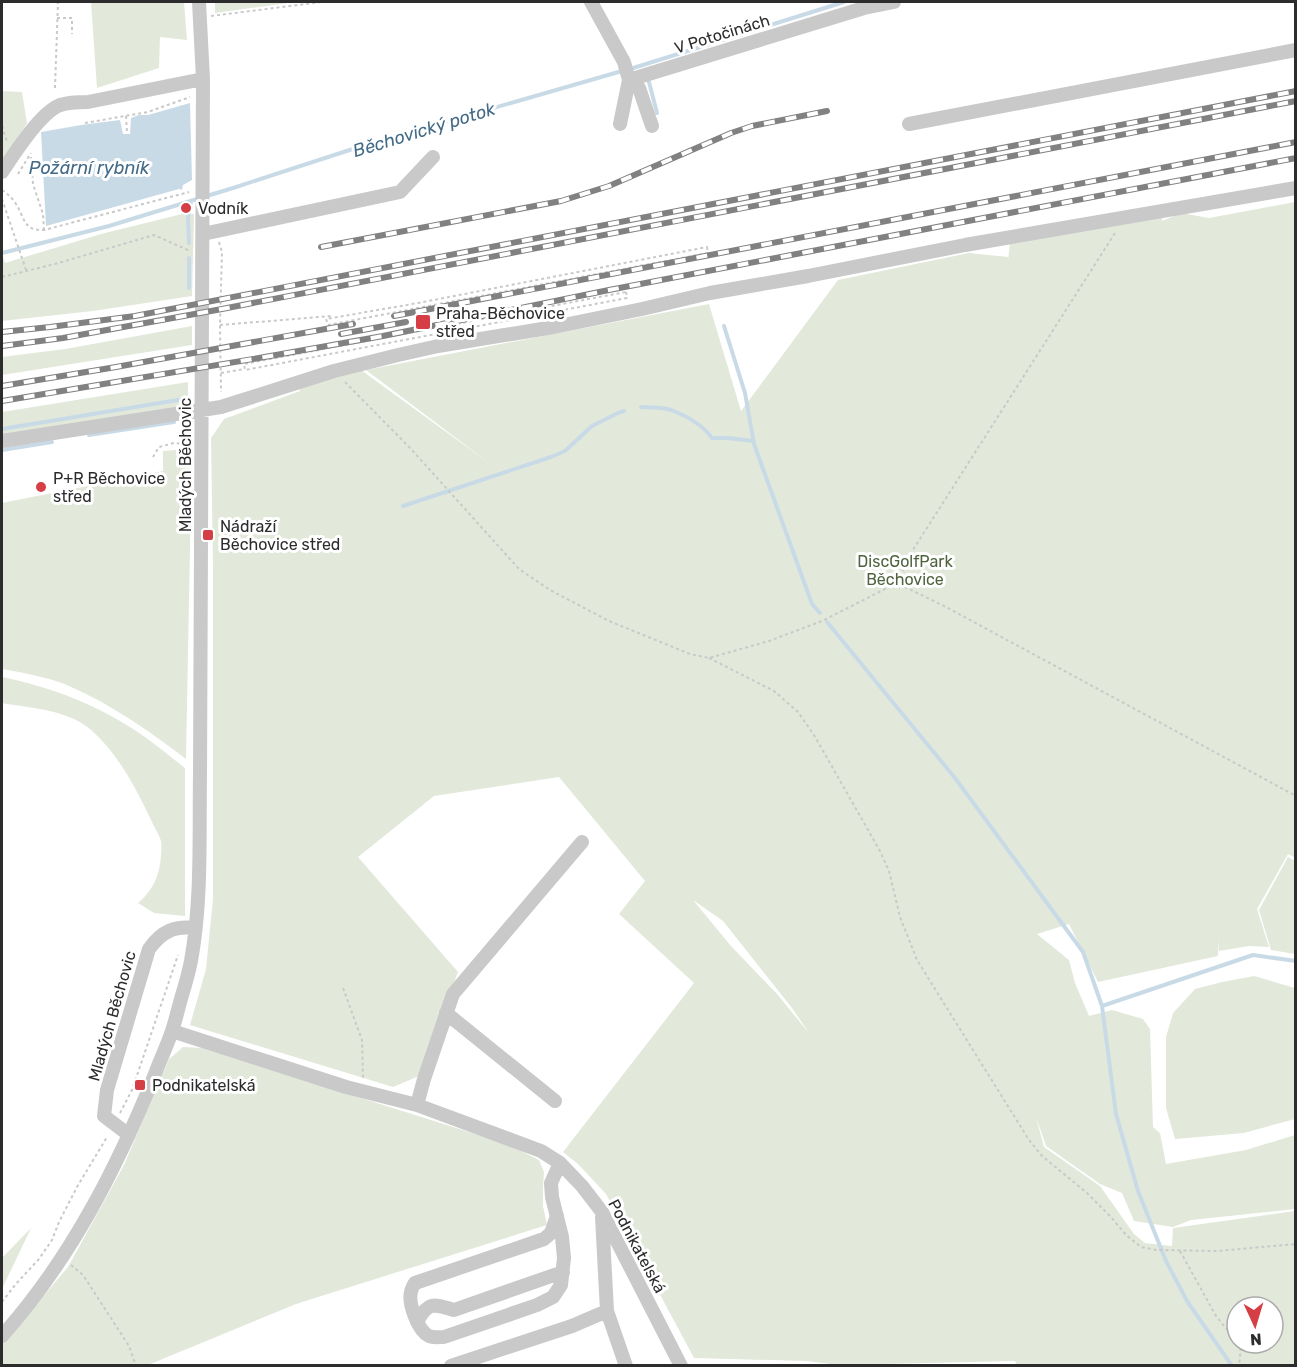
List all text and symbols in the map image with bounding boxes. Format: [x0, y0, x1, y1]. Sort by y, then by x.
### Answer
street label: V Potočinách [672, 11, 772, 57]
water label: Běchovický potok [350, 98, 499, 162]
water label: Požární rybník [29, 157, 150, 179]
place label: Vodník [198, 199, 249, 218]
marker: Vodník [179, 201, 193, 215]
place label: Praha-Běchovice střed [436, 304, 565, 341]
marker: Praha-Běchovice střed [414, 313, 432, 331]
street label: Mladých Běchovic [176, 398, 195, 532]
place label: P+R Běchovice střed [53, 469, 165, 506]
marker: P+R Běchovice střed [34, 480, 48, 494]
place label: Nádraží Běchovice střed [220, 517, 340, 554]
marker: Nádraží Běchovice střed [201, 528, 215, 542]
park label: DiscGolfPark Běchovice [857, 552, 953, 589]
street label: Mladých Běchovic [84, 948, 140, 1083]
place label: Podnikatelská [152, 1076, 255, 1095]
marker: Podnikatelská [133, 1078, 147, 1092]
street label: Podnikatelská [604, 1196, 670, 1296]
north arrow [1225, 1295, 1285, 1355]
text: N [1250, 1330, 1262, 1349]

